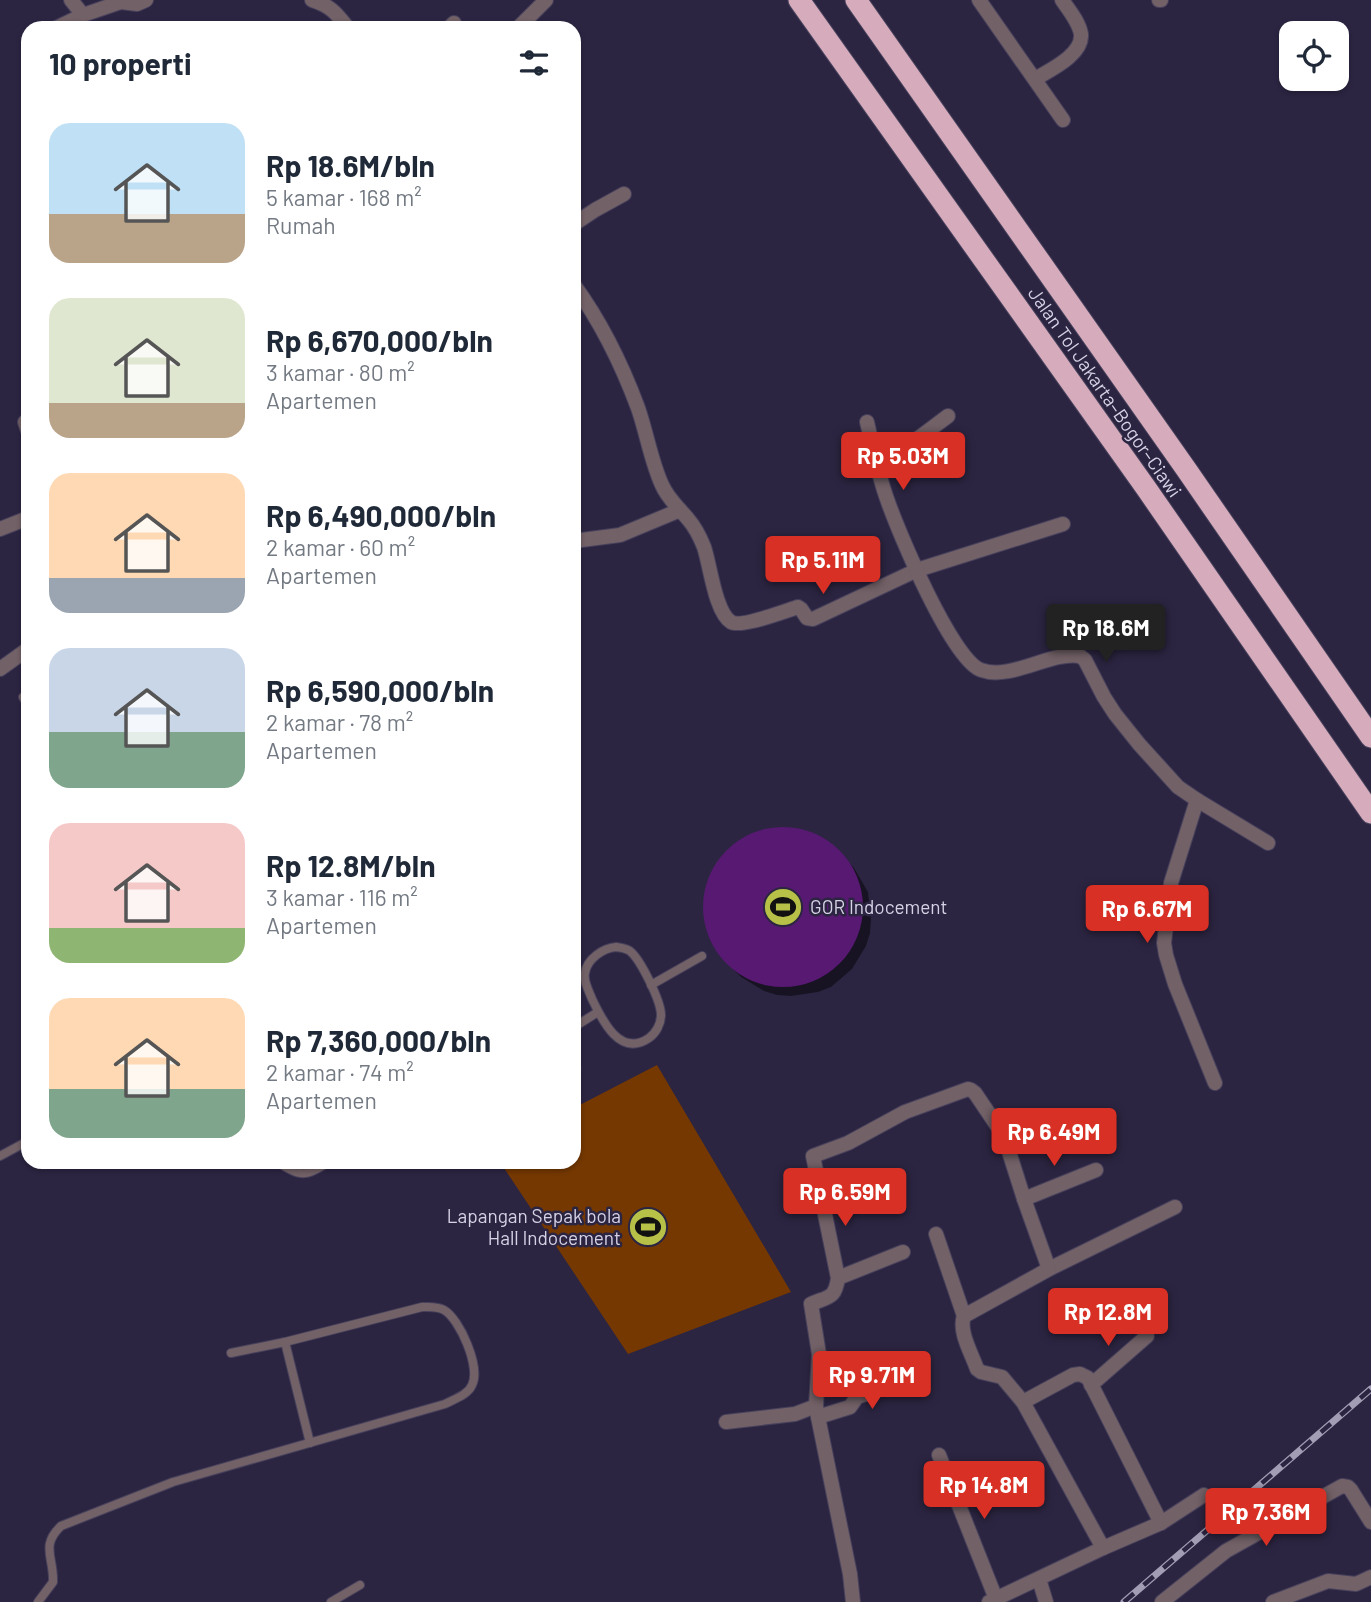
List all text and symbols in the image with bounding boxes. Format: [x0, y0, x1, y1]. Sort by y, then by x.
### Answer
map controls [1279, 21, 1349, 91]
button: locate [1279, 21, 1349, 91]
icon: filters [515, 44, 553, 82]
text: 10 properti [49, 45, 192, 81]
text: Rp 18.6M/bln [266, 147, 435, 183]
icon: home [105, 151, 189, 235]
text: 5 kamar · 168 m² [266, 183, 422, 211]
text: Rumah [266, 211, 336, 239]
street label: Jalan Tol Jakarta–Bogor–Ciawi [1024, 282, 1187, 501]
text: Rp 6,670,000/bln [266, 322, 493, 358]
icon: home [105, 326, 189, 410]
text: 3 kamar · 80 m² [266, 358, 415, 386]
text: Apartemen [266, 386, 377, 414]
pin: Rp 5.03M [831, 433, 975, 492]
text: Rp 5.03M [857, 441, 949, 469]
text: Rp 6,490,000/bln [266, 497, 496, 533]
icon: home [105, 501, 189, 585]
text: 2 kamar · 60 m² [266, 533, 415, 561]
pin: Rp 5.11M [751, 536, 895, 596]
text: Rp 5.11M [781, 545, 865, 573]
text: Apartemen [266, 561, 377, 589]
pin: Rp 18.6M [1034, 604, 1178, 664]
text: Rp 18.6M [1062, 613, 1150, 641]
text: Rp 6,590,000/bln [266, 672, 494, 708]
icon: home [105, 676, 189, 760]
text: 2 kamar · 78 m² [266, 708, 413, 736]
text: Apartemen [266, 736, 377, 764]
text: Rp 12.8M/bln [266, 847, 436, 883]
icon: home [105, 851, 189, 935]
text: 3 kamar · 116 m² [266, 883, 418, 911]
sports icon: GOR Indocement [762, 886, 804, 928]
pin: Rp 6.67M [1075, 886, 1219, 945]
text: Rp 6.67M [1102, 894, 1192, 922]
place label: GOR Indocement [810, 895, 947, 918]
text: Apartemen [266, 911, 377, 939]
text: Rp 7,360,000/bln [266, 1022, 491, 1058]
icon: home [105, 1026, 189, 1110]
text: 2 kamar · 74 m² [266, 1058, 414, 1086]
text: Apartemen [266, 1086, 377, 1114]
pin: Rp 6.49M [982, 1108, 1126, 1168]
text: Rp 6.49M [1008, 1117, 1100, 1145]
pin: Rp 6.59M [773, 1168, 917, 1228]
text: Rp 6.59M [799, 1177, 891, 1205]
place label: Lapangan Sepak bola Hall Indocement [447, 1204, 621, 1249]
sports icon: Lapangan Sepak bola Hall Indocement [627, 1206, 669, 1248]
pin: Rp 12.8M [1036, 1288, 1180, 1348]
text: Rp 12.8M [1064, 1297, 1152, 1325]
pin: Rp 9.71M [800, 1352, 944, 1411]
text: Rp 9.71M [829, 1360, 915, 1388]
pin: Rp 14.8M [912, 1462, 1056, 1521]
text: Rp 14.8M [940, 1470, 1028, 1498]
pin: Rp 7.36M [1194, 1488, 1338, 1548]
text: Rp 7.36M [1221, 1497, 1311, 1525]

